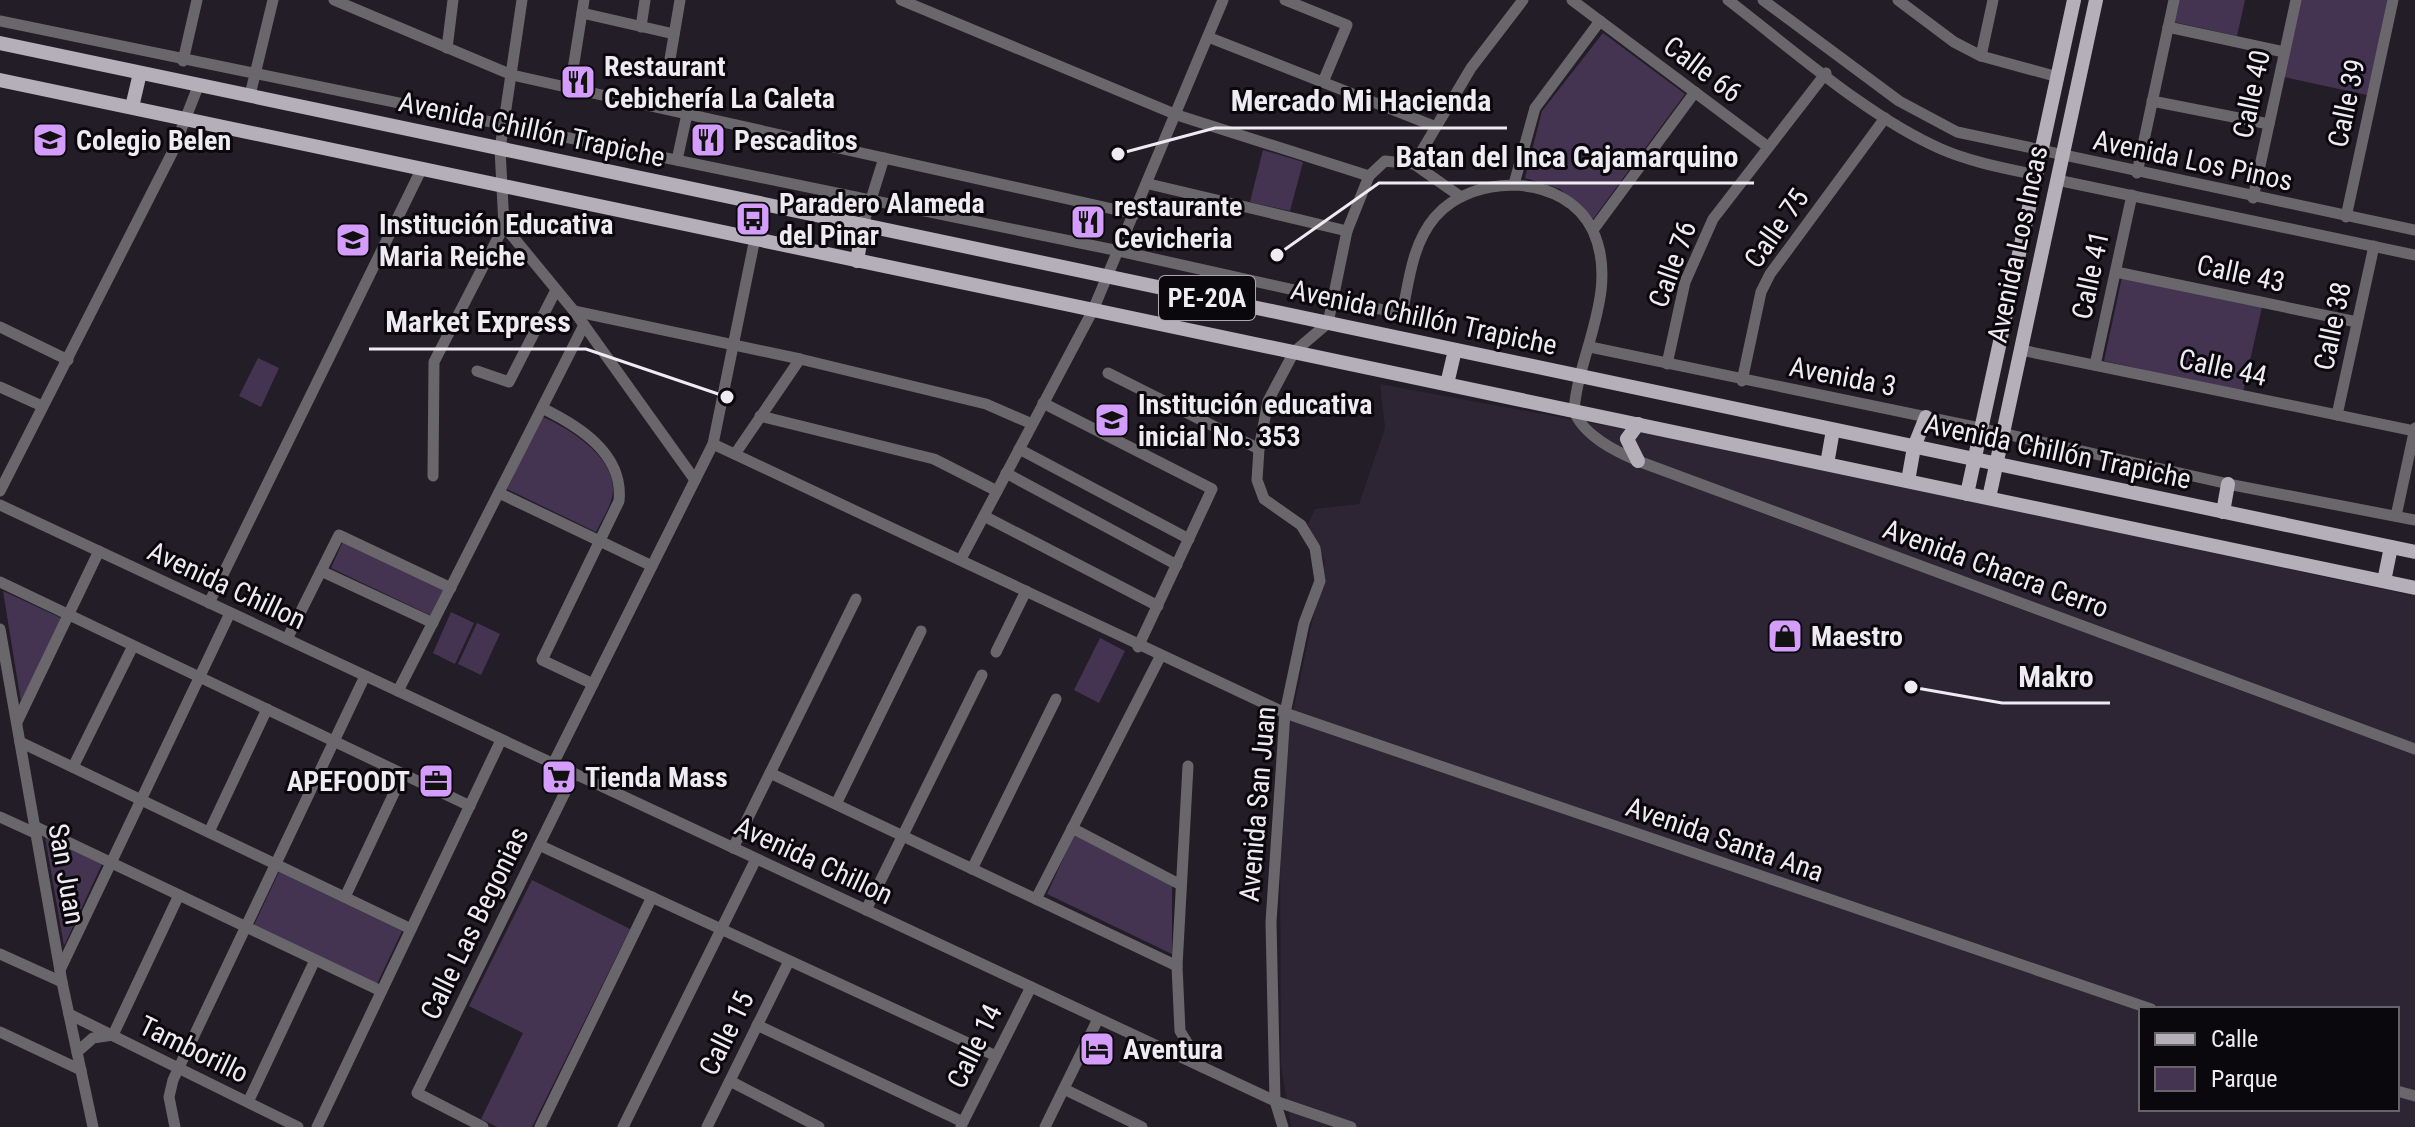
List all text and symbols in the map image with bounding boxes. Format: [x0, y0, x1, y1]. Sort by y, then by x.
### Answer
street label: Calle 66 [1657, 29, 1748, 109]
street label: Calle 40 [2226, 47, 2277, 141]
place label: Restaurant Cebichería La Caleta [604, 50, 835, 115]
street label: Calle 39 [2321, 56, 2372, 150]
restaurant icon: Restaurant Cebichería La Caleta [559, 63, 597, 101]
callout: Mercado Mi Hacienda [1215, 74, 1507, 128]
text: Mercado Mi Hacienda [1231, 83, 1491, 118]
street label: Avenida Chillón Trapiche [396, 85, 668, 174]
school or university icon: Colegio Belen [31, 121, 69, 159]
restaurant icon: Pescaditos [689, 121, 727, 159]
street label: Avenida Los Pinos [2090, 123, 2296, 198]
place label: Colegio Belen [76, 124, 231, 157]
place label: Pescaditos [734, 124, 858, 157]
callout: Batan del Inca Cajamarquino [1379, 129, 1754, 183]
text: Batan del Inca Cajamarquino [1395, 139, 1739, 174]
street label: Avenida Los Incas [1981, 143, 2054, 346]
street label: Calle 75 [1737, 182, 1816, 274]
place label: Paradero Alameda del Pinar [779, 187, 985, 252]
place label: restaurante Cevicheria [1114, 190, 1242, 255]
bus stop icon: Paradero Alameda del Pinar [734, 200, 772, 238]
restaurant icon: restaurante Cevicheria [1069, 203, 1107, 241]
place label: Institución Educativa Maria Reiche [379, 208, 614, 273]
street label: Calle 76 [1642, 217, 1703, 312]
school or university icon: Institución Educativa Maria Reiche [334, 221, 372, 259]
street label: Calle 41 [2065, 228, 2116, 322]
street label: Calle 43 [2194, 248, 2288, 299]
street label: Avenida Chillón Trapiche [1288, 273, 1560, 362]
road number: PE-20A [1159, 276, 1255, 320]
street label: Calle 38 [2307, 279, 2358, 373]
callout: Market Express [369, 295, 586, 349]
text: Market Express [385, 304, 571, 339]
street label: Calle 44 [2176, 342, 2270, 393]
street label: Avenida 3 [1787, 350, 1899, 403]
place label: Institución educativa inicial No. 353 [1138, 388, 1372, 453]
school or university icon: Institución educativa inicial No. 353 [1093, 401, 1131, 439]
street label: Avenida Chillón Trapiche [1922, 407, 2194, 496]
street label: Avenida Chacra Cerro [1879, 512, 2113, 625]
street label: Avenida Chillon [143, 534, 311, 636]
shop icon: Maestro [1766, 617, 1804, 655]
place label: Maestro [1811, 620, 1903, 653]
callout: Makro [2002, 649, 2110, 703]
text: Makro [2018, 659, 2094, 694]
street label: Avenida San Juan [1233, 705, 1282, 903]
supermarket icon: Tienda Mass [540, 758, 578, 796]
place label: Tienda Mass [585, 761, 728, 794]
office icon: APEFOODT [417, 762, 455, 800]
place label: APEFOODT [287, 765, 410, 798]
street label: Avenida Santa Ana [1622, 790, 1828, 889]
street label: Avenida Chillon [730, 809, 898, 911]
street label: San Juan [41, 821, 92, 927]
street label: Calle Las Begonias [414, 822, 535, 1025]
street label: Calle 15 [692, 986, 761, 1081]
street label: Calle 14 [940, 999, 1009, 1094]
legend [2139, 1007, 2399, 1111]
street label: Tamborillo [134, 1009, 254, 1090]
text: Calle [2211, 1025, 2258, 1053]
hotel icon: Aventura [1078, 1030, 1116, 1068]
place label: Aventura [1123, 1033, 1223, 1066]
text: Parque [2211, 1065, 2278, 1093]

